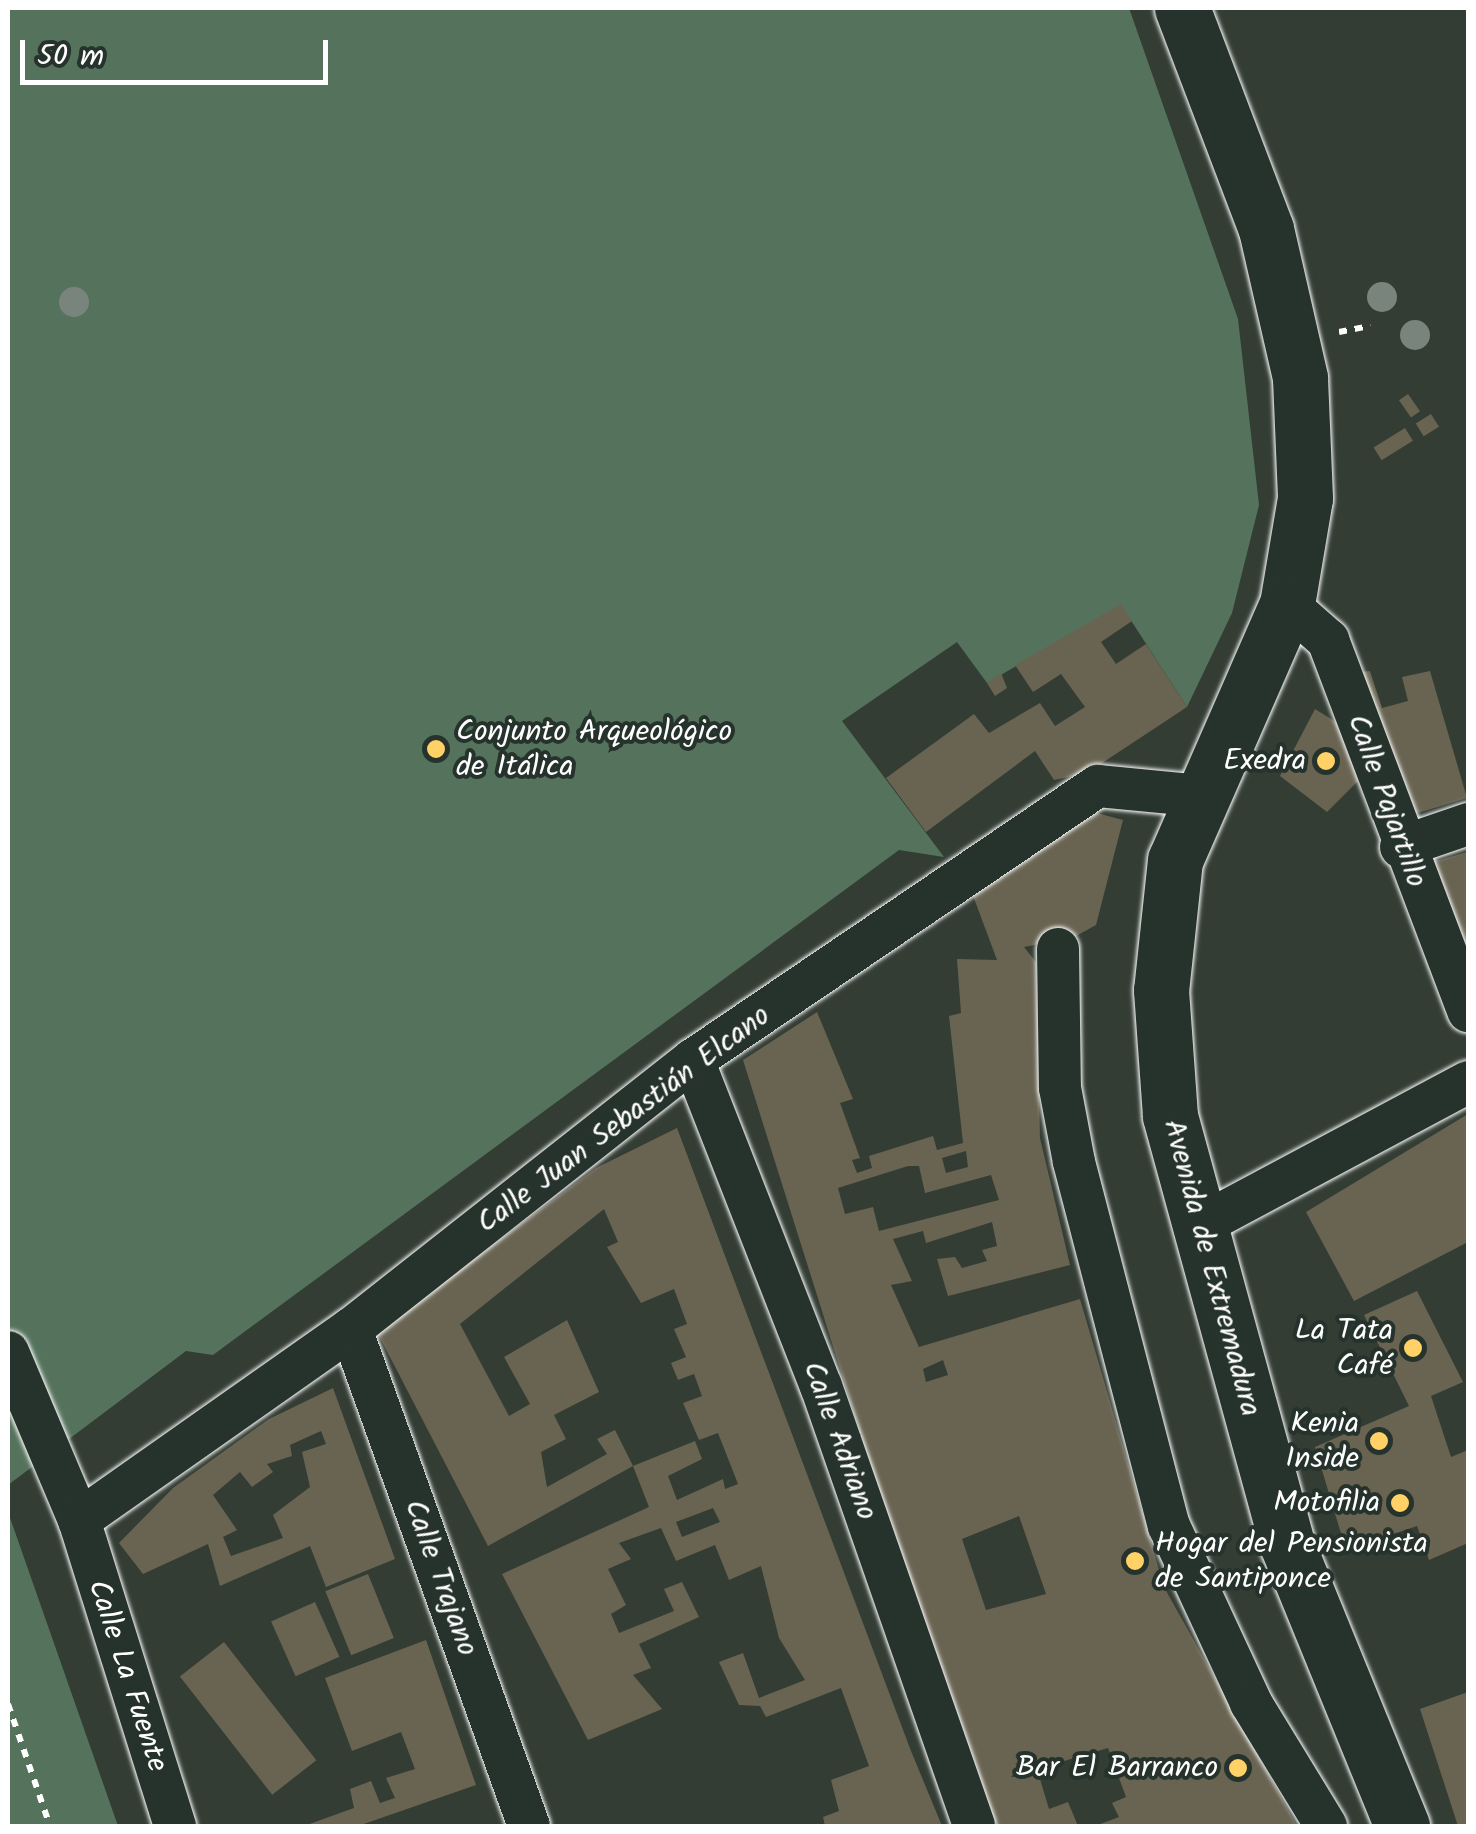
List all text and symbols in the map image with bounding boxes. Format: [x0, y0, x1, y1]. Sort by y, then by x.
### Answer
scale bar [25, 20, 332, 82]
text: 50 m [37, 33, 104, 81]
street label: Calle Pajartillo [1338, 710, 1434, 892]
place label: Conjunto Arqueológico de Itálica [456, 714, 732, 784]
marker: Conjunto Arqueológico de Itálica [425, 738, 447, 760]
place label: Exedra [1223, 743, 1306, 779]
marker: Exedra [1315, 750, 1337, 772]
street label: Calle Juan Sebastián Elcano [470, 998, 778, 1242]
street label: Avenida de Extremadura [1154, 1116, 1268, 1420]
place label: La Tata Café [1295, 1313, 1393, 1384]
marker: La Tata Café [1402, 1337, 1424, 1359]
street label: Calle Adriano [794, 1357, 884, 1525]
place label: Kenia Inside [1285, 1406, 1359, 1476]
marker: Kenia Inside [1368, 1430, 1390, 1452]
place label: Motofilia [1273, 1485, 1380, 1521]
marker: Motofilia [1389, 1492, 1411, 1514]
street label: Calle Trajano [395, 1495, 485, 1661]
place label: Hogar del Pensionista de Santiponce [1155, 1526, 1428, 1596]
marker: Hogar del Pensionista de Santiponce [1124, 1550, 1146, 1572]
street label: Calle La Fuente [79, 1576, 175, 1776]
place label: Bar El Barranco [1016, 1750, 1218, 1786]
marker: Bar El Barranco [1227, 1757, 1249, 1779]

